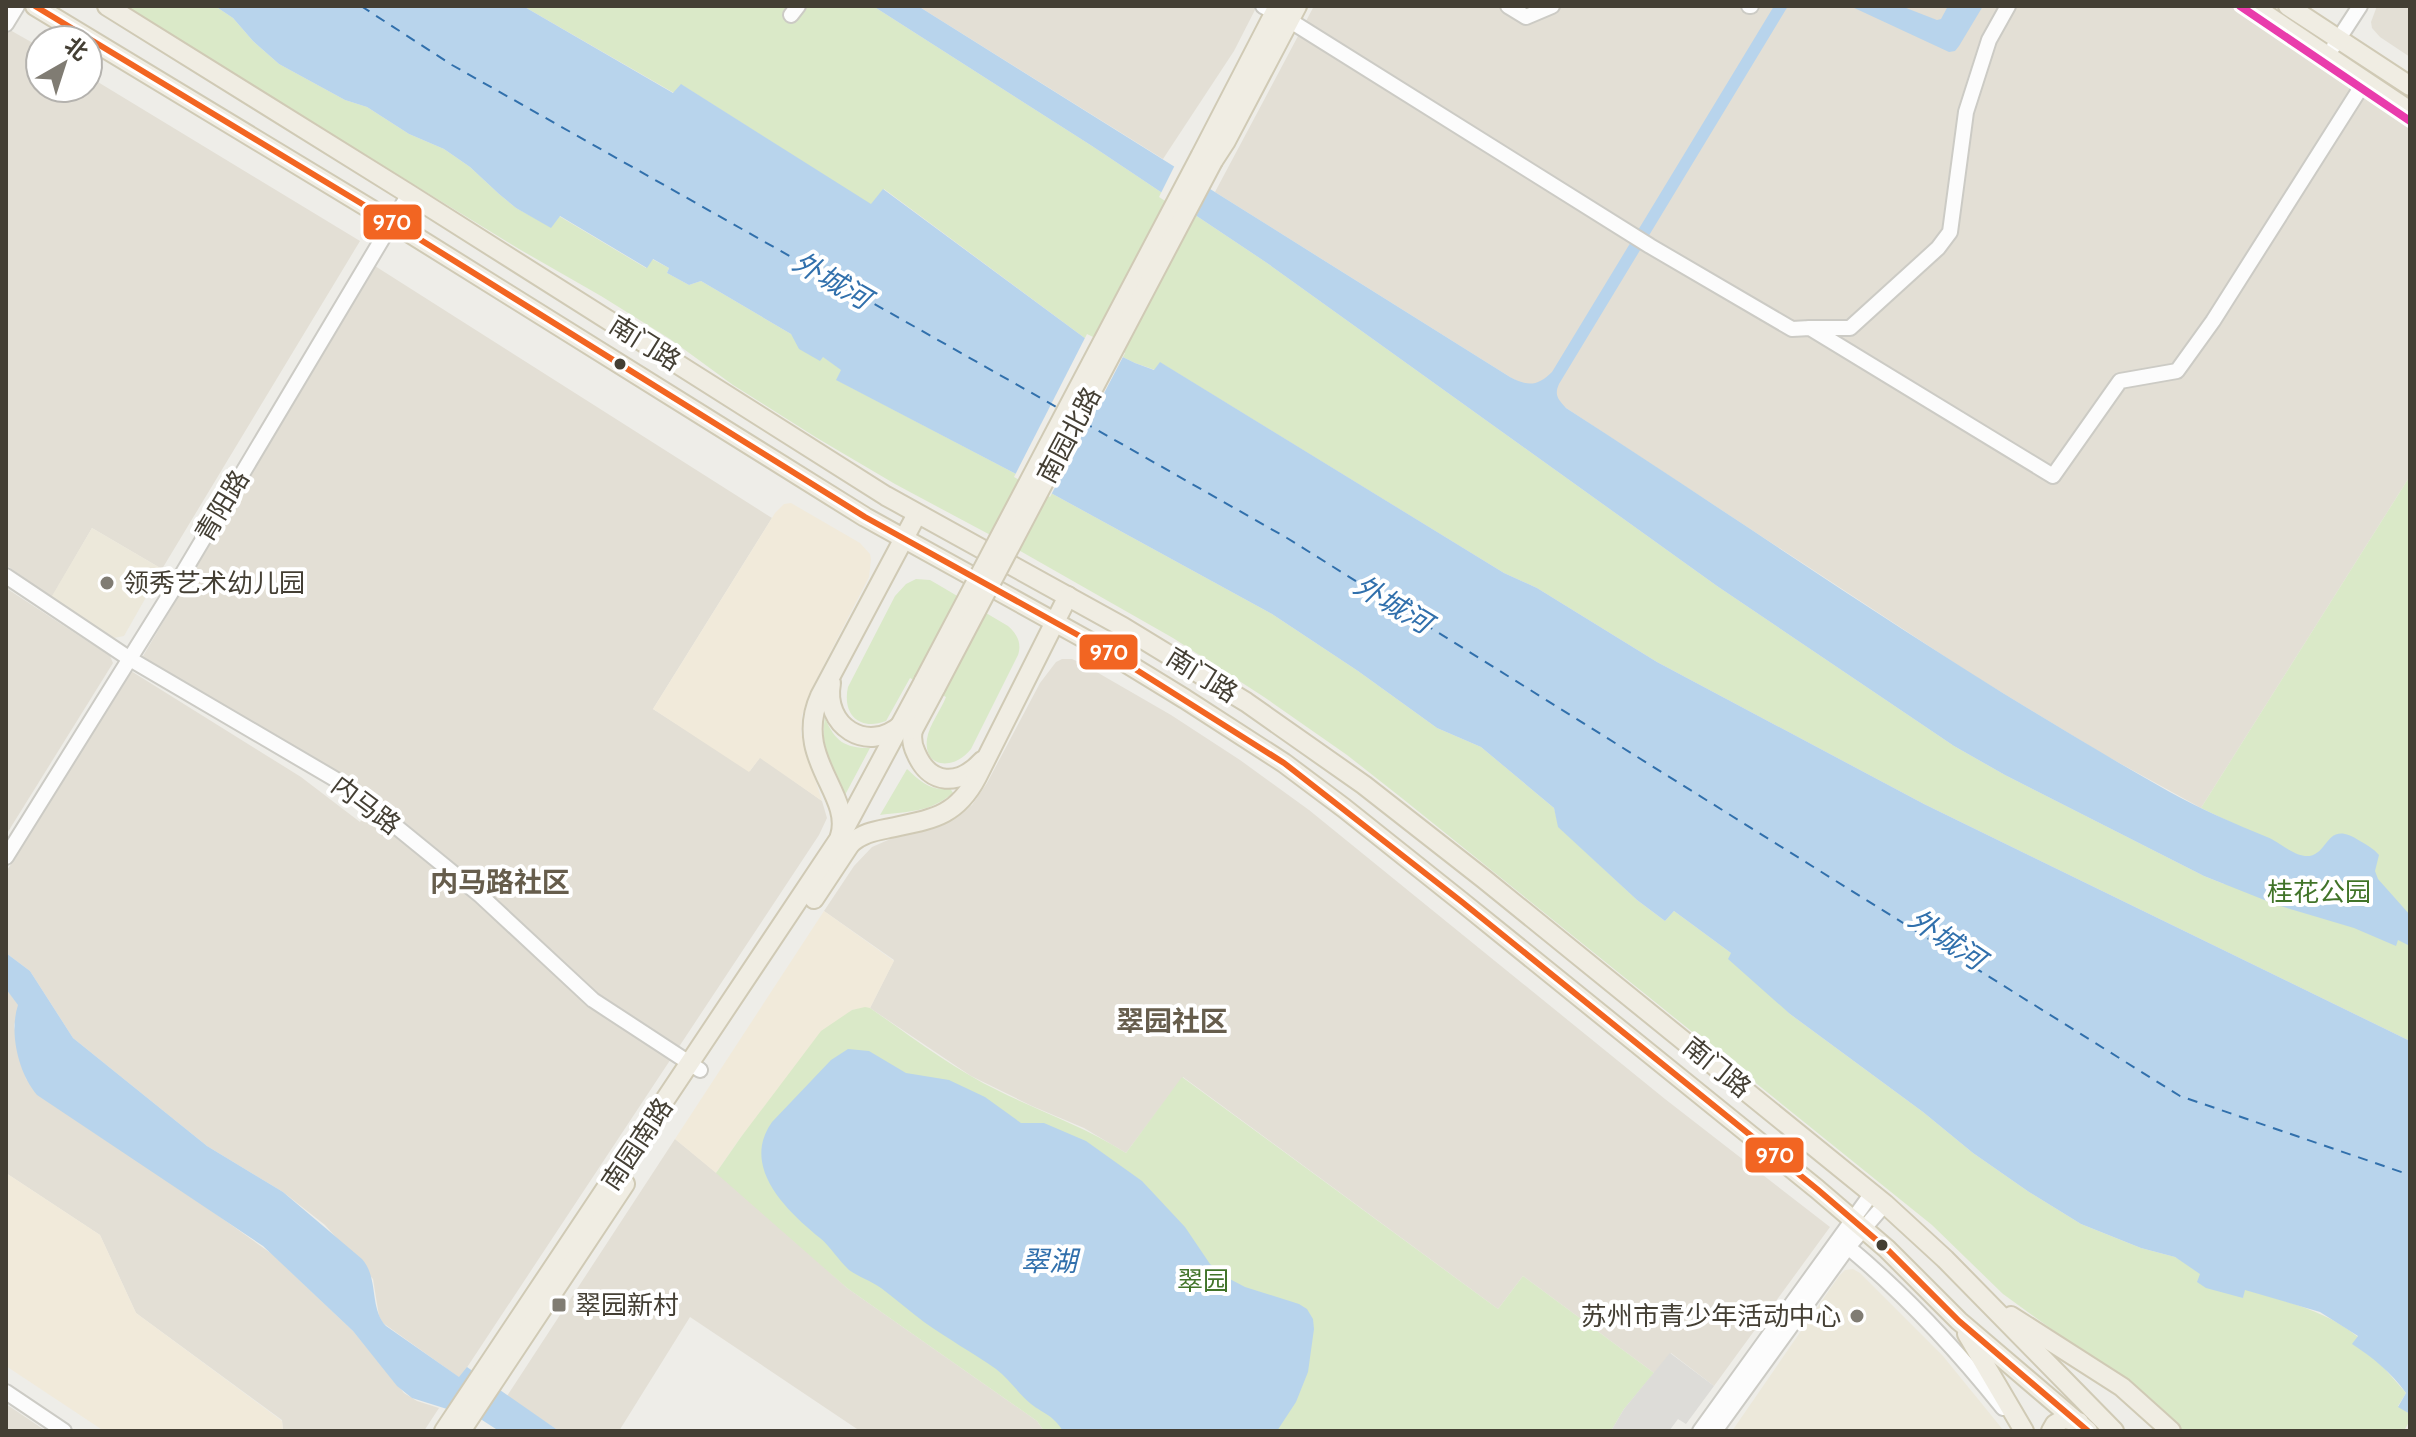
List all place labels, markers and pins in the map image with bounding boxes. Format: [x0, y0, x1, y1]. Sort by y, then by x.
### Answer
unlabelled marker [612, 356, 628, 372]
place label: 领秀艺术幼儿园 [123, 567, 305, 599]
marker: 领秀艺术幼儿园 [98, 574, 116, 592]
unlabelled marker [1874, 1237, 1890, 1253]
place label: 翠园新村 [575, 1289, 679, 1321]
marker: 翠园新村 [550, 1296, 568, 1314]
place label: 苏州市青少年活动中心 [1581, 1300, 1841, 1332]
marker: 苏州市青少年活动中心 [1848, 1307, 1866, 1325]

